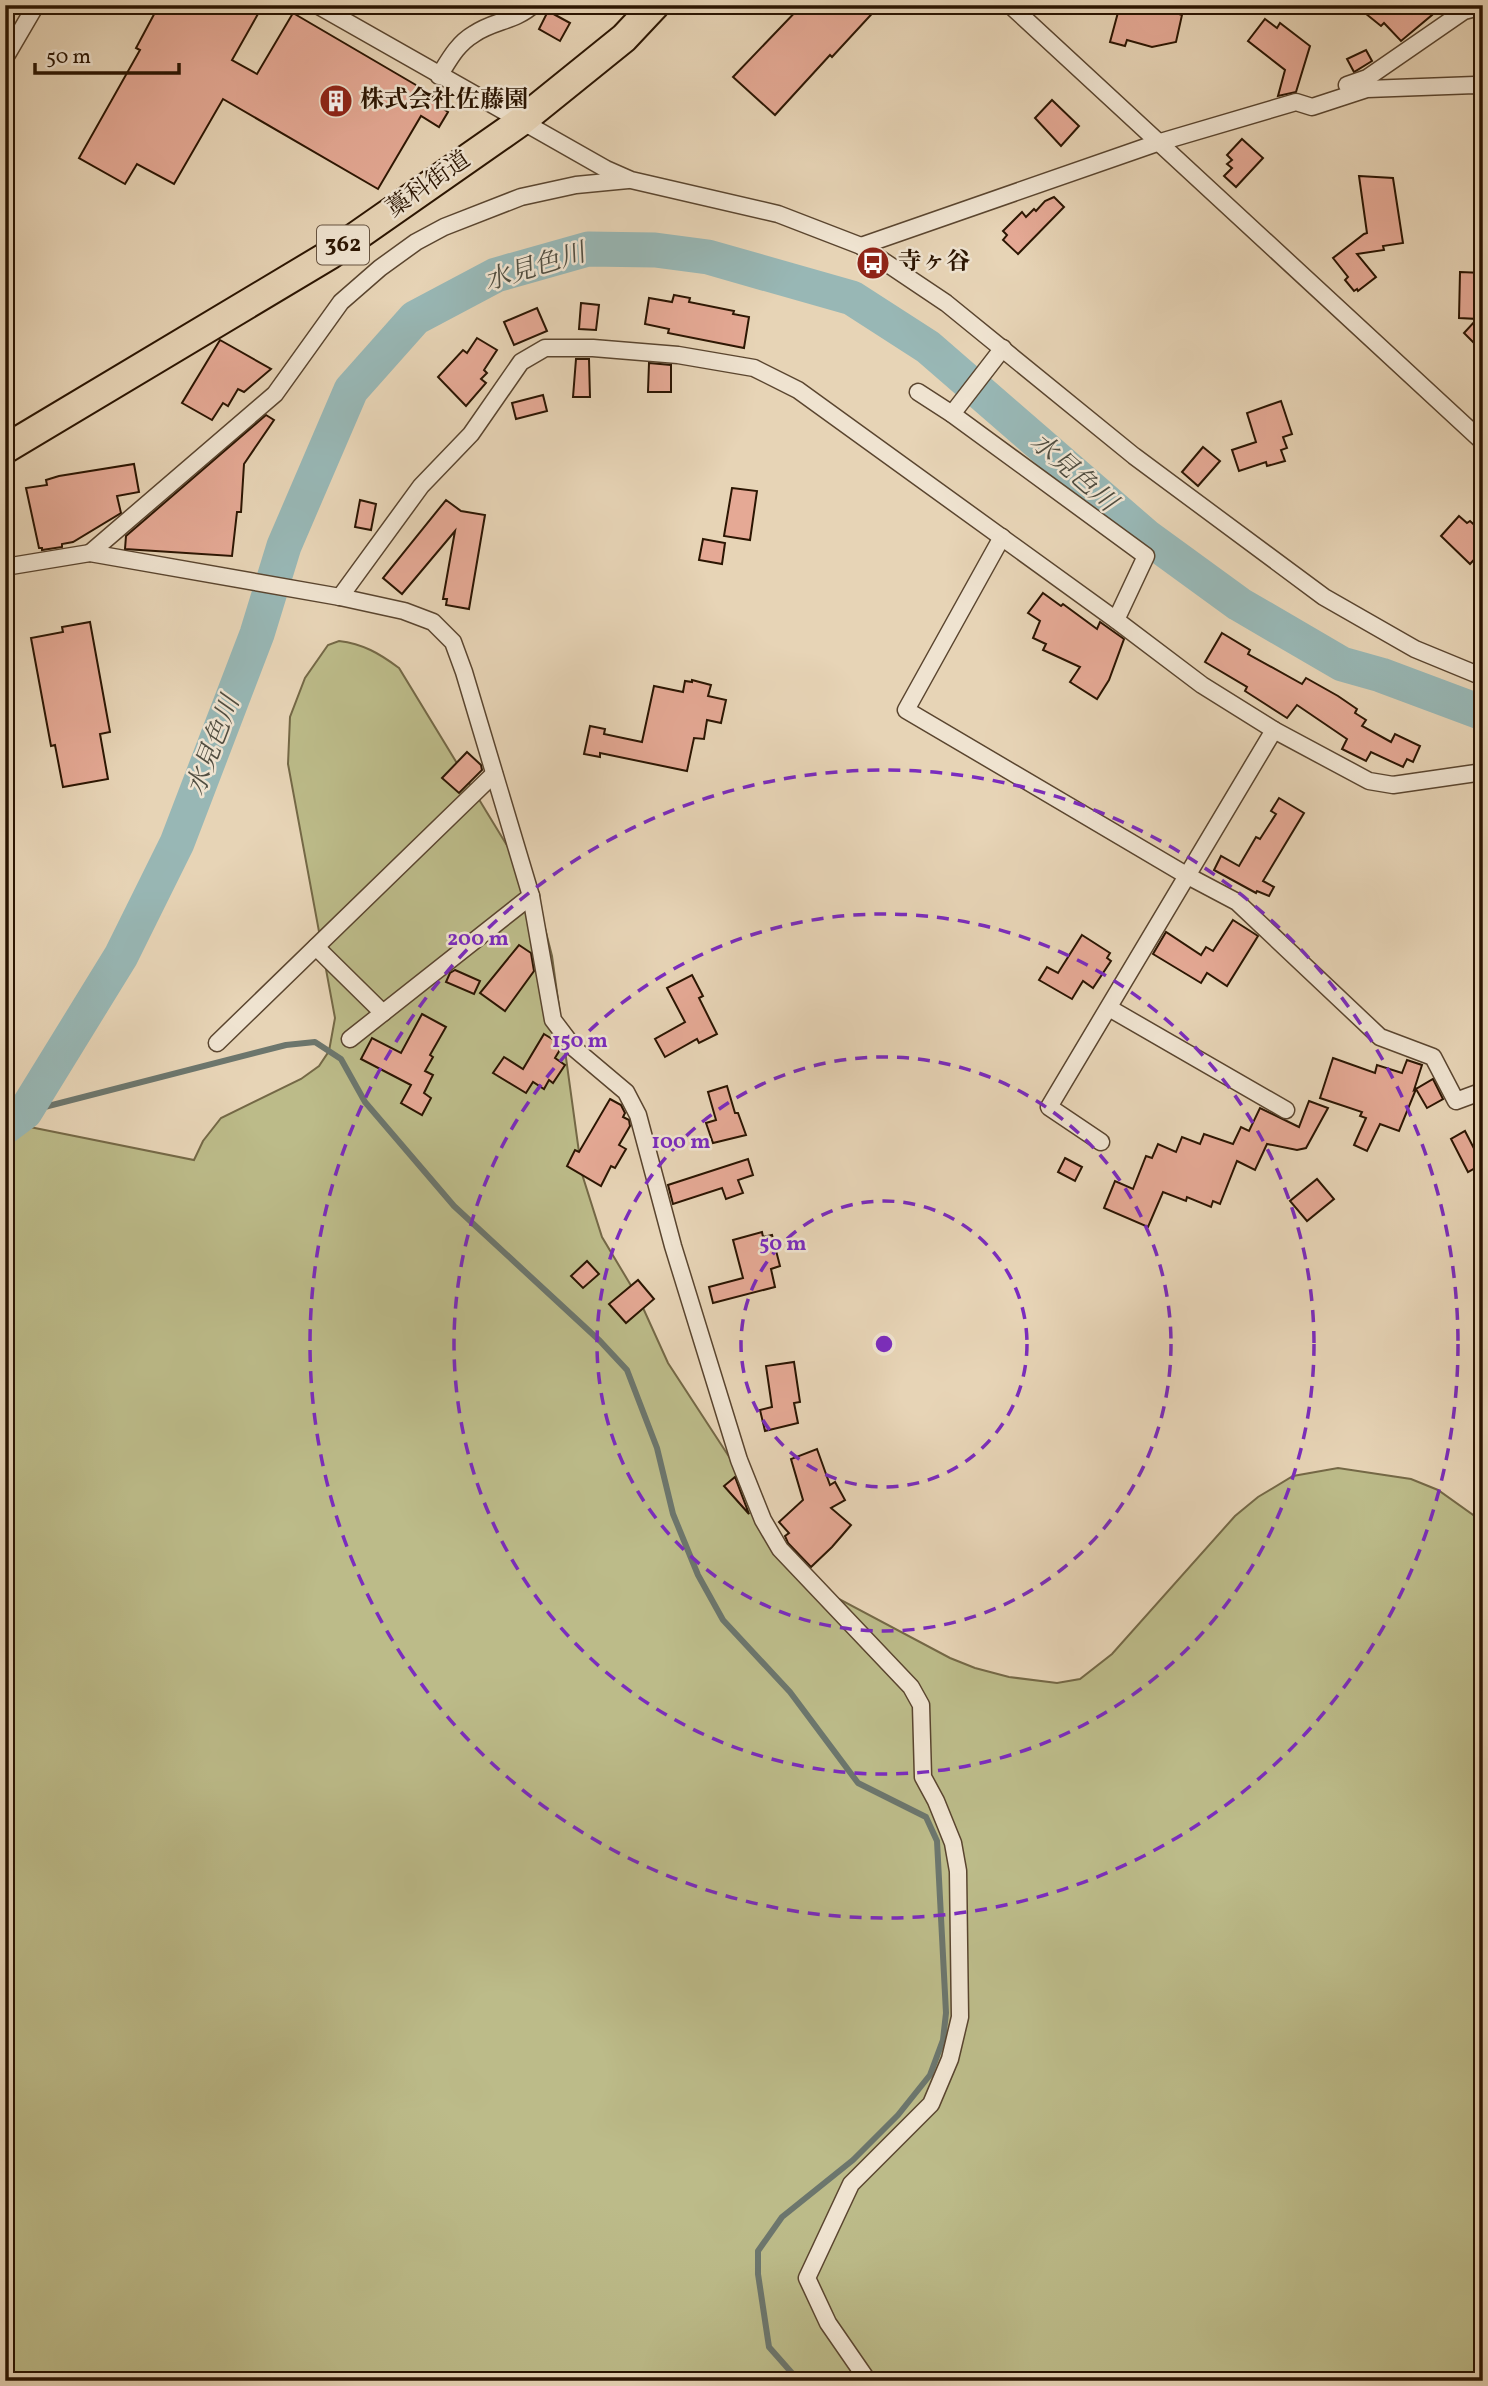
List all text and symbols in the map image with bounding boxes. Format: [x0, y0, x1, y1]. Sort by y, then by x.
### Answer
scale bar [35, 32, 178, 76]
text: 50 m [46, 43, 91, 72]
building icon: 株式会社佐藤園 [317, 82, 355, 120]
place label: 株式会社佐藤園 [360, 84, 528, 118]
street label: 藁科街道 [380, 144, 478, 226]
road number: 362 [317, 226, 369, 264]
water label: 水見色川 [480, 235, 593, 300]
bus stop icon: 寺ヶ谷 [854, 244, 892, 282]
place label: 寺ヶ谷 [898, 246, 970, 280]
water label: 水見色川 [1022, 425, 1126, 523]
water label: 水見色川 [179, 688, 251, 801]
text: 200 m [447, 925, 509, 954]
text: 150 m [552, 1027, 608, 1056]
text: 100 m [651, 1128, 711, 1157]
text: 50 m [759, 1230, 807, 1259]
centre of rings [872, 1332, 896, 1356]

